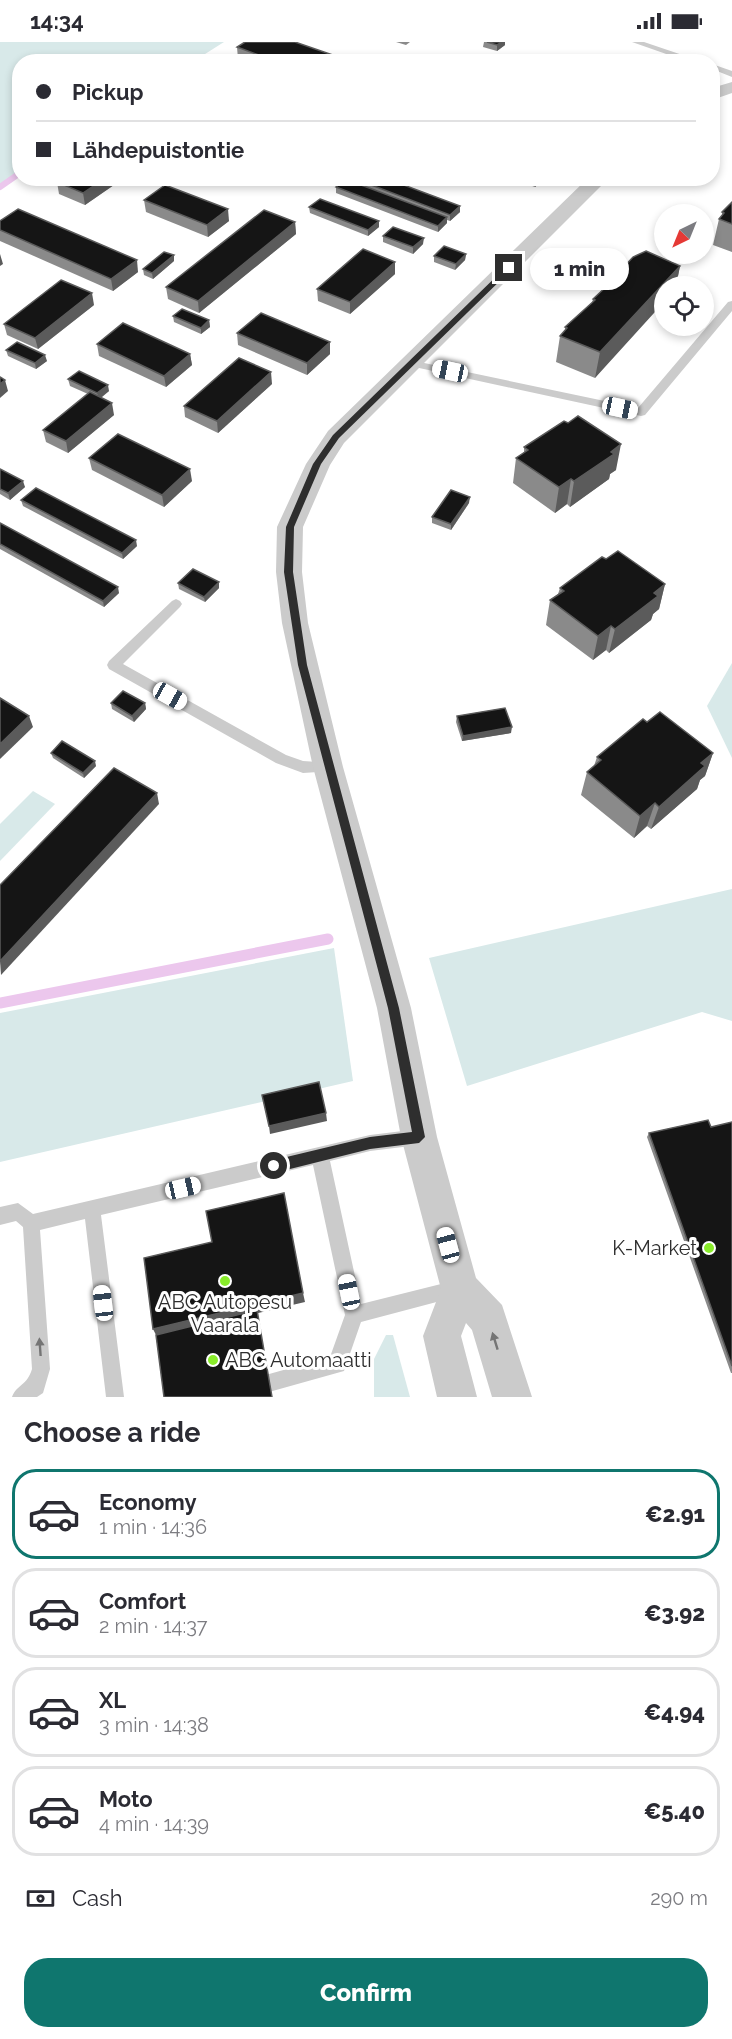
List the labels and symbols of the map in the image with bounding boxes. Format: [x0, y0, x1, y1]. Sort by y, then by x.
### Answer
north arrow [654, 204, 714, 264]
callout: 1 min [530, 247, 629, 289]
route end [495, 254, 522, 281]
car [431, 358, 469, 384]
car [601, 395, 639, 421]
car [150, 679, 190, 713]
route start [260, 1152, 287, 1179]
car [163, 1175, 203, 1201]
car [435, 1225, 461, 1265]
place label: K-Market [612, 1236, 697, 1260]
marker: K-Market [702, 1241, 716, 1255]
car [336, 1273, 362, 1311]
marker: ABC Autopesu Vaarala [218, 1274, 232, 1288]
car [92, 1284, 114, 1322]
place label: ABC Autopesu Vaarala [158, 1290, 292, 1337]
one-way arrow [490, 1332, 499, 1350]
one-way arrow [35, 1337, 44, 1356]
place label: ABC Automaatti [225, 1348, 372, 1372]
marker: ABC Automaatti [206, 1353, 220, 1367]

